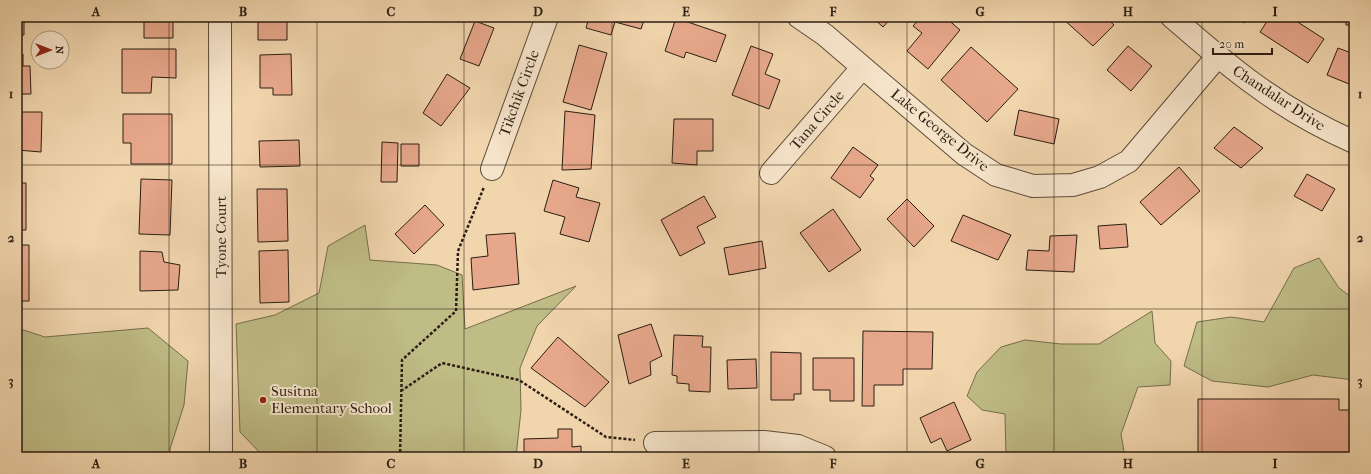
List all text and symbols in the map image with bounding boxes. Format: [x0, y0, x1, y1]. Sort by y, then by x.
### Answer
text: A [91, 4, 101, 19]
text: B [239, 4, 248, 19]
text: C [387, 4, 396, 19]
text: D [533, 4, 543, 19]
text: E [682, 4, 690, 19]
text: F [829, 4, 837, 19]
text: G [975, 4, 985, 19]
text: H [1123, 4, 1134, 19]
text: I [1272, 4, 1278, 19]
north arrow [30, 30, 70, 70]
scale bar [1213, 30, 1272, 56]
text: 20 m [1219, 37, 1244, 51]
text: N [53, 46, 66, 55]
street label: Tikchik Circle [495, 47, 543, 139]
street label: Chandalar Drive [1229, 61, 1329, 135]
street label: Lake George Drive [887, 85, 993, 176]
text: 1 [9, 86, 14, 101]
street label: Tana Circle [786, 86, 848, 154]
text: 1 [1358, 86, 1363, 101]
street label: Tyone Court [212, 195, 230, 278]
text: 2 [8, 230, 15, 245]
text: 2 [1357, 230, 1364, 245]
text: 3 [8, 373, 14, 389]
text: 3 [1357, 373, 1363, 389]
place label: Susitna Elementary School [271, 382, 392, 417]
marker: Susitna Elementary School [258, 395, 268, 405]
text: A [91, 456, 101, 471]
text: B [239, 456, 248, 471]
text: C [387, 456, 396, 471]
text: D [533, 456, 543, 471]
text: E [682, 456, 690, 471]
text: F [829, 456, 837, 471]
text: G [975, 456, 985, 471]
text: H [1123, 456, 1134, 471]
text: I [1272, 456, 1278, 471]

